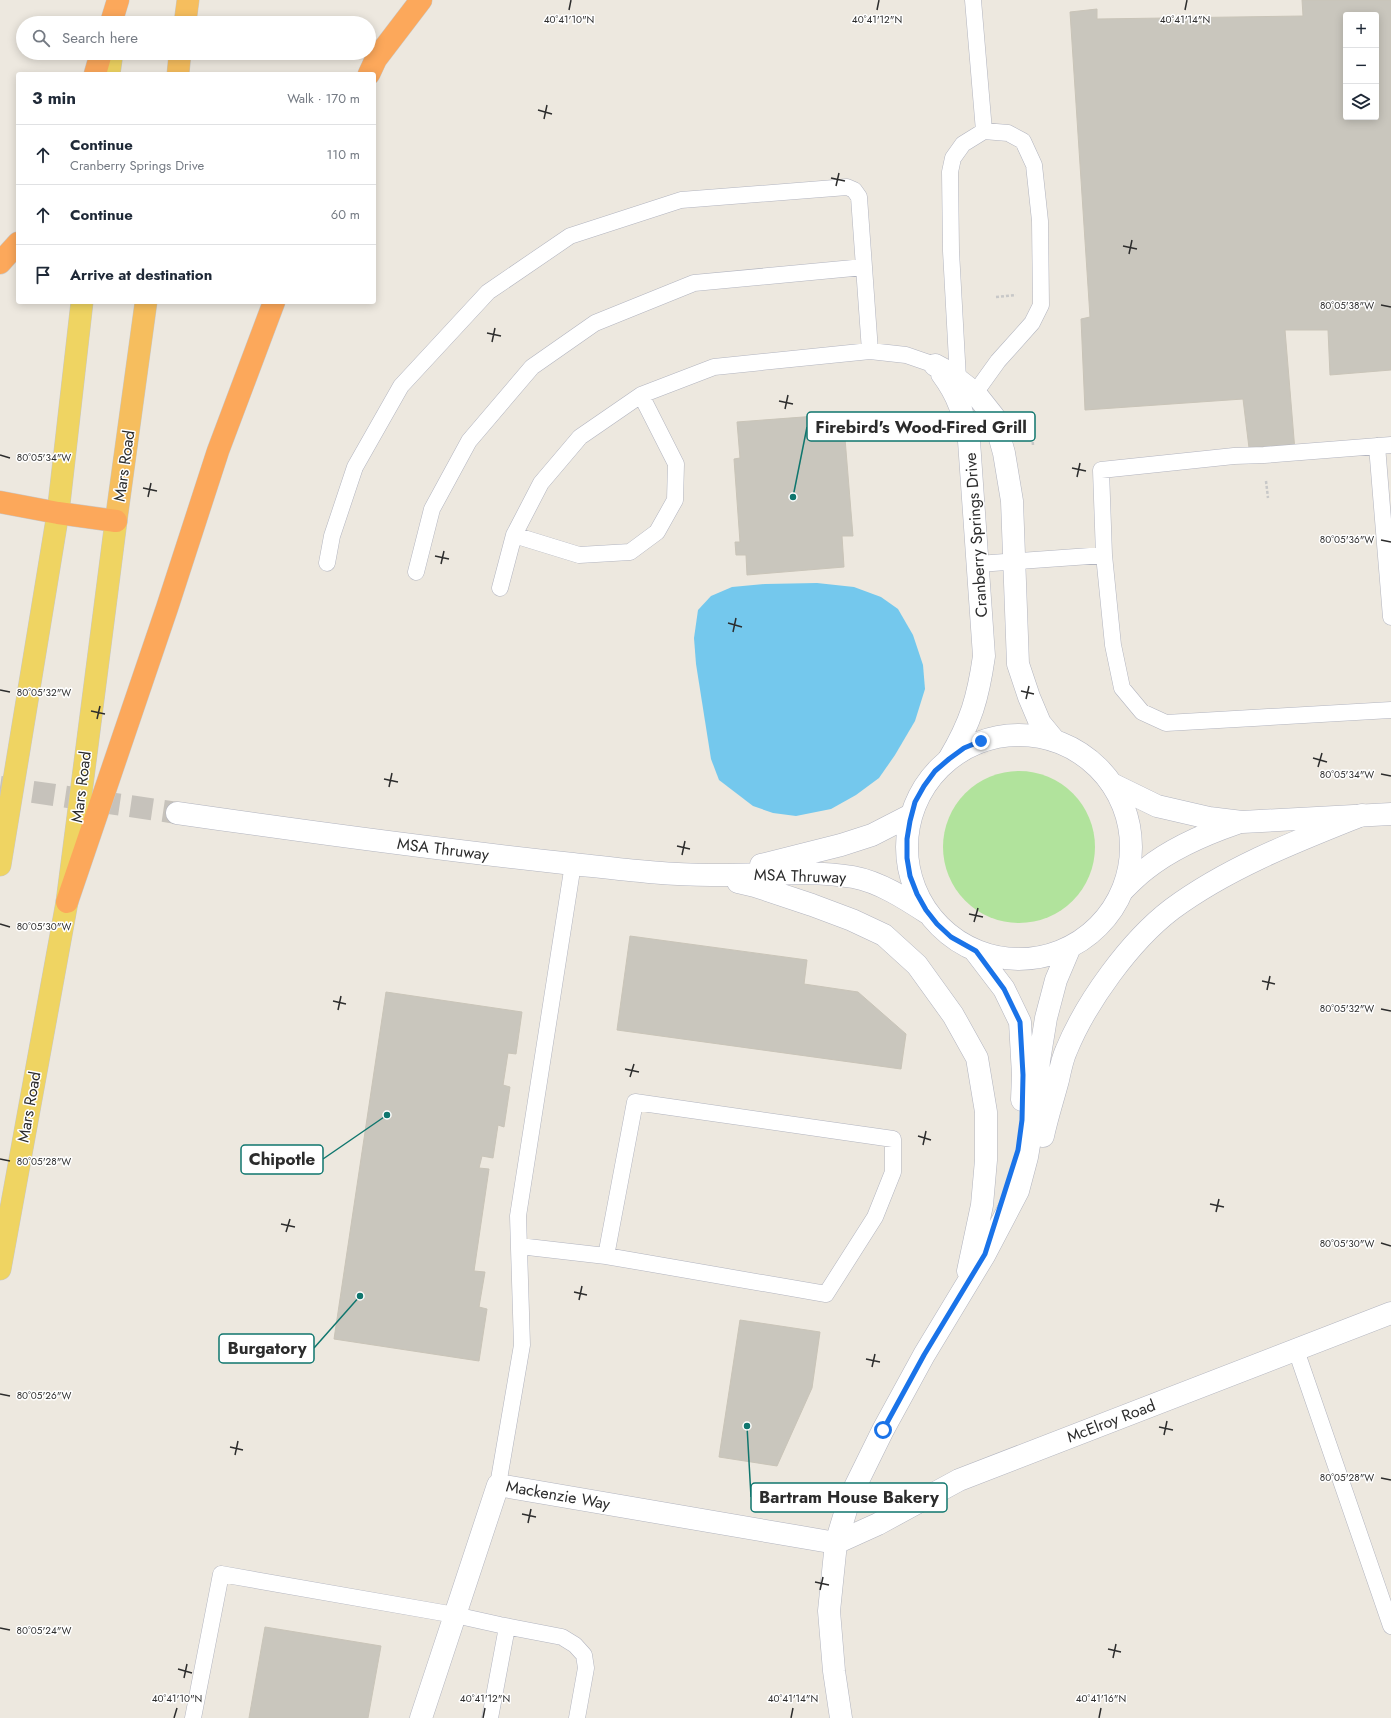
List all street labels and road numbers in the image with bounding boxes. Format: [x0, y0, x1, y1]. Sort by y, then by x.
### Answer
street label: Mars Road [108, 429, 140, 503]
street label: Cranberry Springs Drive [959, 452, 993, 618]
street label: Mars Road [65, 750, 97, 824]
street label: MSA Thruway [396, 832, 491, 866]
street label: MSA Thruway [753, 863, 848, 889]
street label: Mars Road [11, 1070, 47, 1144]
street label: McElroy Road [1063, 1394, 1159, 1448]
street label: Mackenzie Way [504, 1475, 613, 1516]

